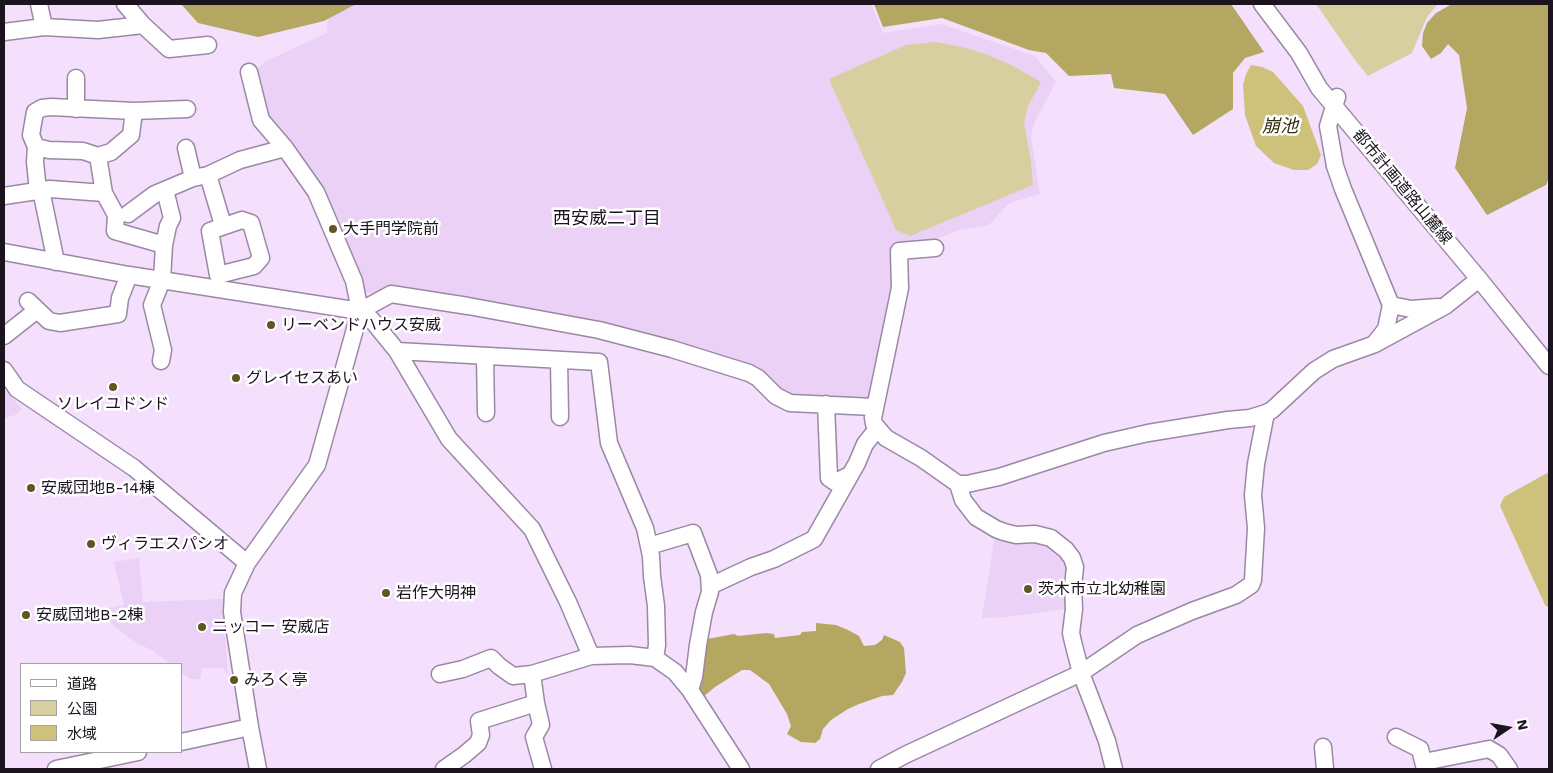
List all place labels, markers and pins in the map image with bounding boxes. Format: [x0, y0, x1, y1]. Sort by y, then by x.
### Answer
place label: 大手門学院前 [343, 219, 439, 239]
marker: 大手門学院前 [327, 223, 339, 235]
place label: リーベンドハウス安威 [281, 315, 441, 335]
marker: リーベンドハウス安威 [265, 319, 277, 331]
place label: グレイセスあい [246, 368, 358, 388]
marker: グレイセスあい [230, 372, 242, 384]
marker: ソレイユドンド [107, 381, 119, 393]
place label: ソレイユドンド [57, 394, 169, 414]
place label: 安威団地B-14棟 [41, 478, 155, 498]
marker: 安威団地B-14棟 [25, 482, 37, 494]
place label: ヴィラエスパシオ [101, 534, 229, 554]
marker: ヴィラエスパシオ [85, 538, 97, 550]
place label: 茨木市立北幼稚園 [1038, 579, 1166, 599]
place label: 岩作大明神 [396, 583, 476, 603]
marker: 茨木市立北幼稚園 [1022, 583, 1034, 595]
marker: 岩作大明神 [380, 587, 392, 599]
place label: 安威団地B-2棟 [36, 605, 143, 625]
marker: 安威団地B-2棟 [20, 609, 32, 621]
place label: ニッコー 安威店 [212, 617, 329, 637]
marker: ニッコー 安威店 [196, 621, 208, 633]
place label: みろく亭 [244, 670, 308, 690]
marker: みろく亭 [228, 674, 240, 686]

